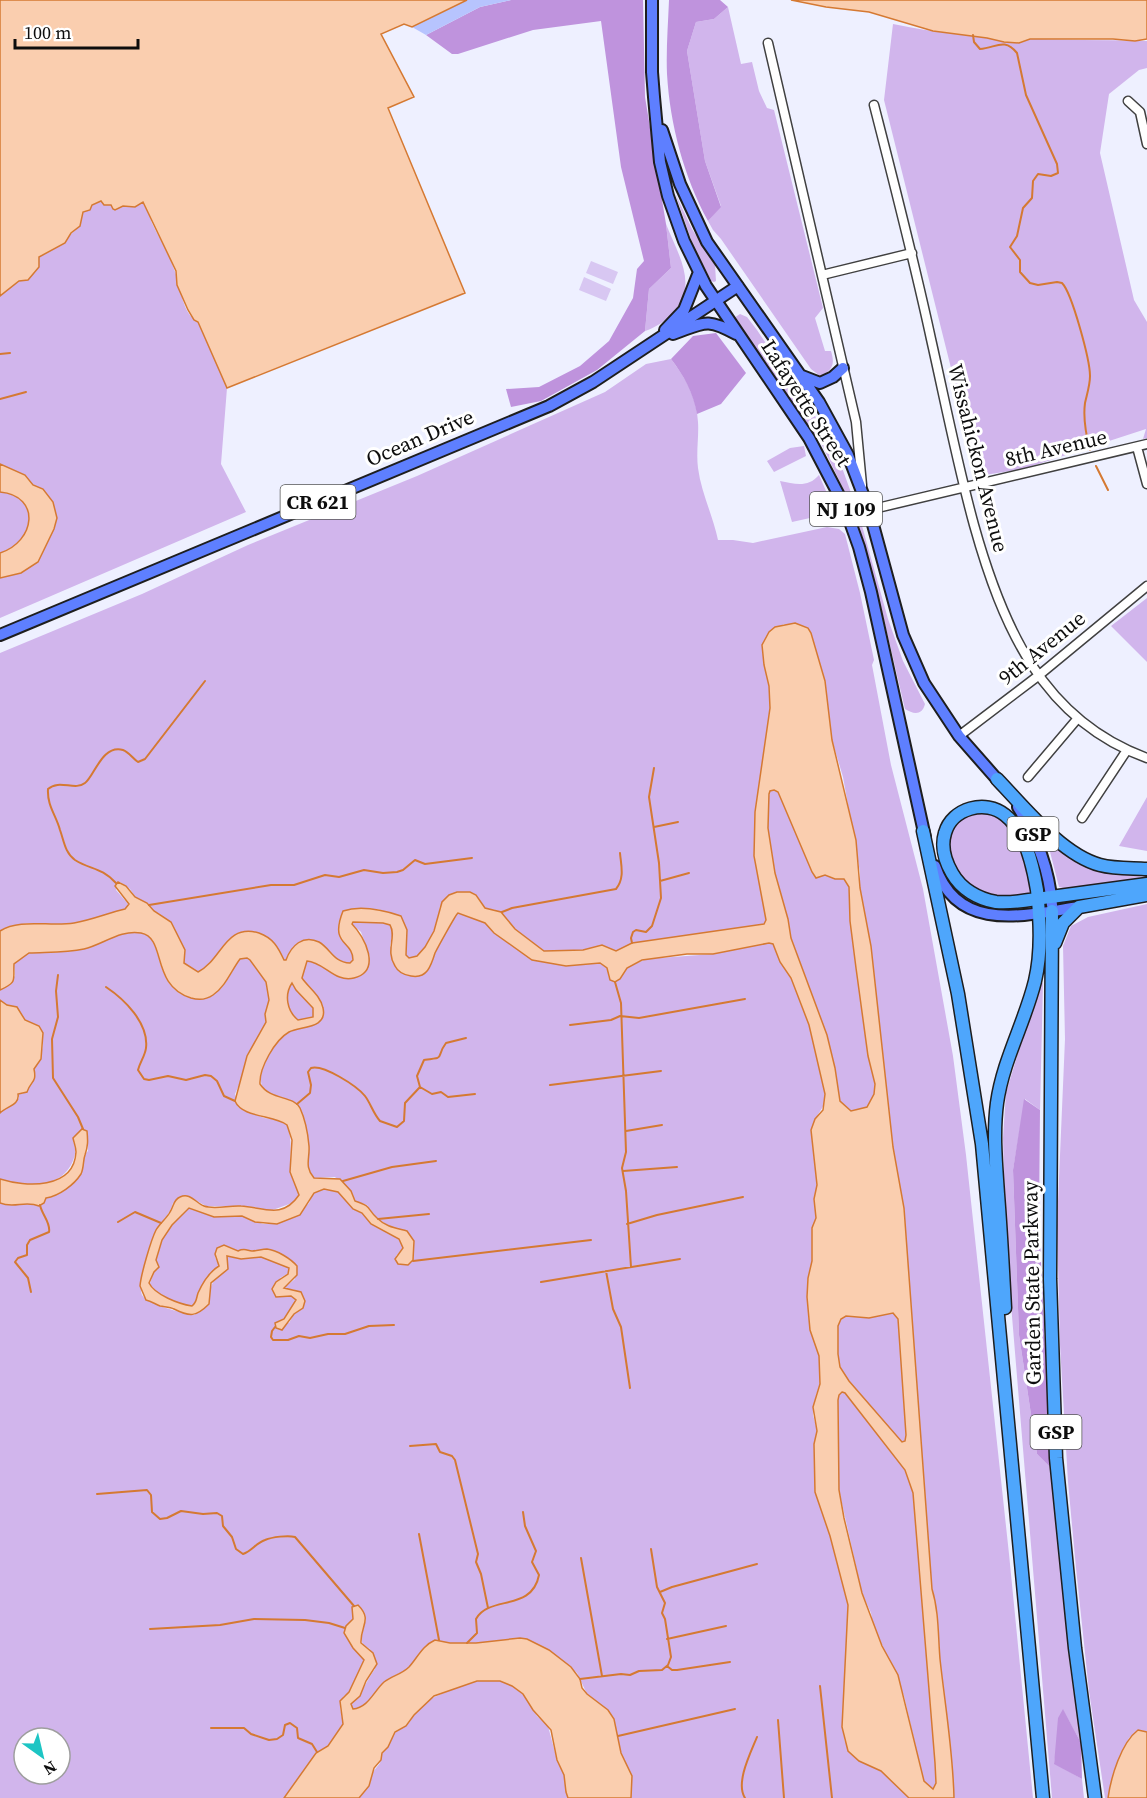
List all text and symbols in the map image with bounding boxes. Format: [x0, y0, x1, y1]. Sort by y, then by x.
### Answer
scale bar [15, 12, 138, 50]
text: 100 m [24, 20, 71, 45]
street label: Lafayette Street [755, 334, 858, 472]
street label: Wissahickon Avenue [941, 361, 1016, 555]
street label: Ocean Drive [361, 402, 478, 473]
street label: 8th Avenue [1002, 422, 1110, 473]
road number: CR 621 [280, 485, 356, 519]
road number: NJ 109 [810, 492, 882, 526]
street label: 9th Avenue [992, 604, 1091, 692]
road number: GSP [1008, 817, 1058, 851]
street label: Garden State Parkway [1015, 1180, 1048, 1385]
road number: GSP [1030, 1415, 1082, 1449]
north arrow [12, 1726, 72, 1786]
text: N [39, 1756, 61, 1781]

